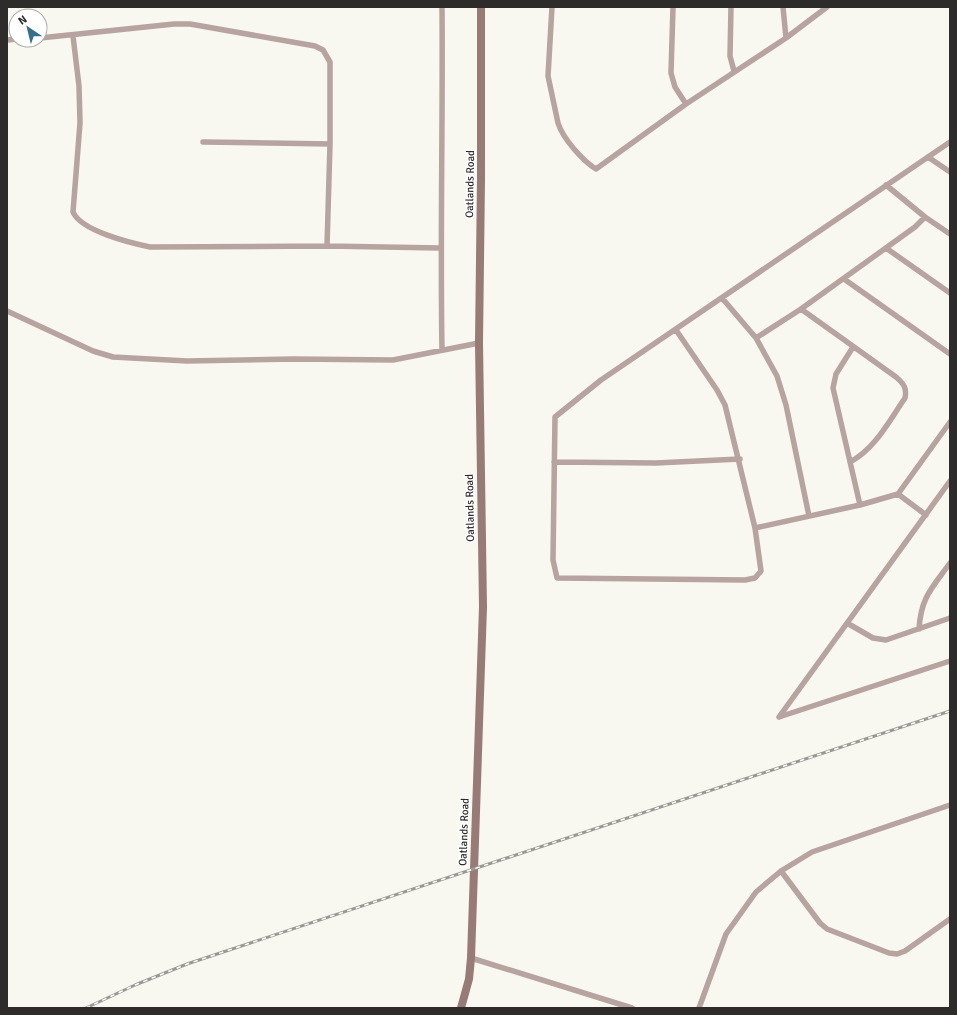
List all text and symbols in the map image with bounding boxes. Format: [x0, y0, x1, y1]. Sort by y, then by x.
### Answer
north arrow [8, 8, 48, 48]
text: N [16, 13, 29, 28]
street label: Oatlands Road [463, 150, 477, 218]
street label: Oatlands Road [463, 474, 477, 542]
street label: Oatlands Road [456, 798, 472, 866]

